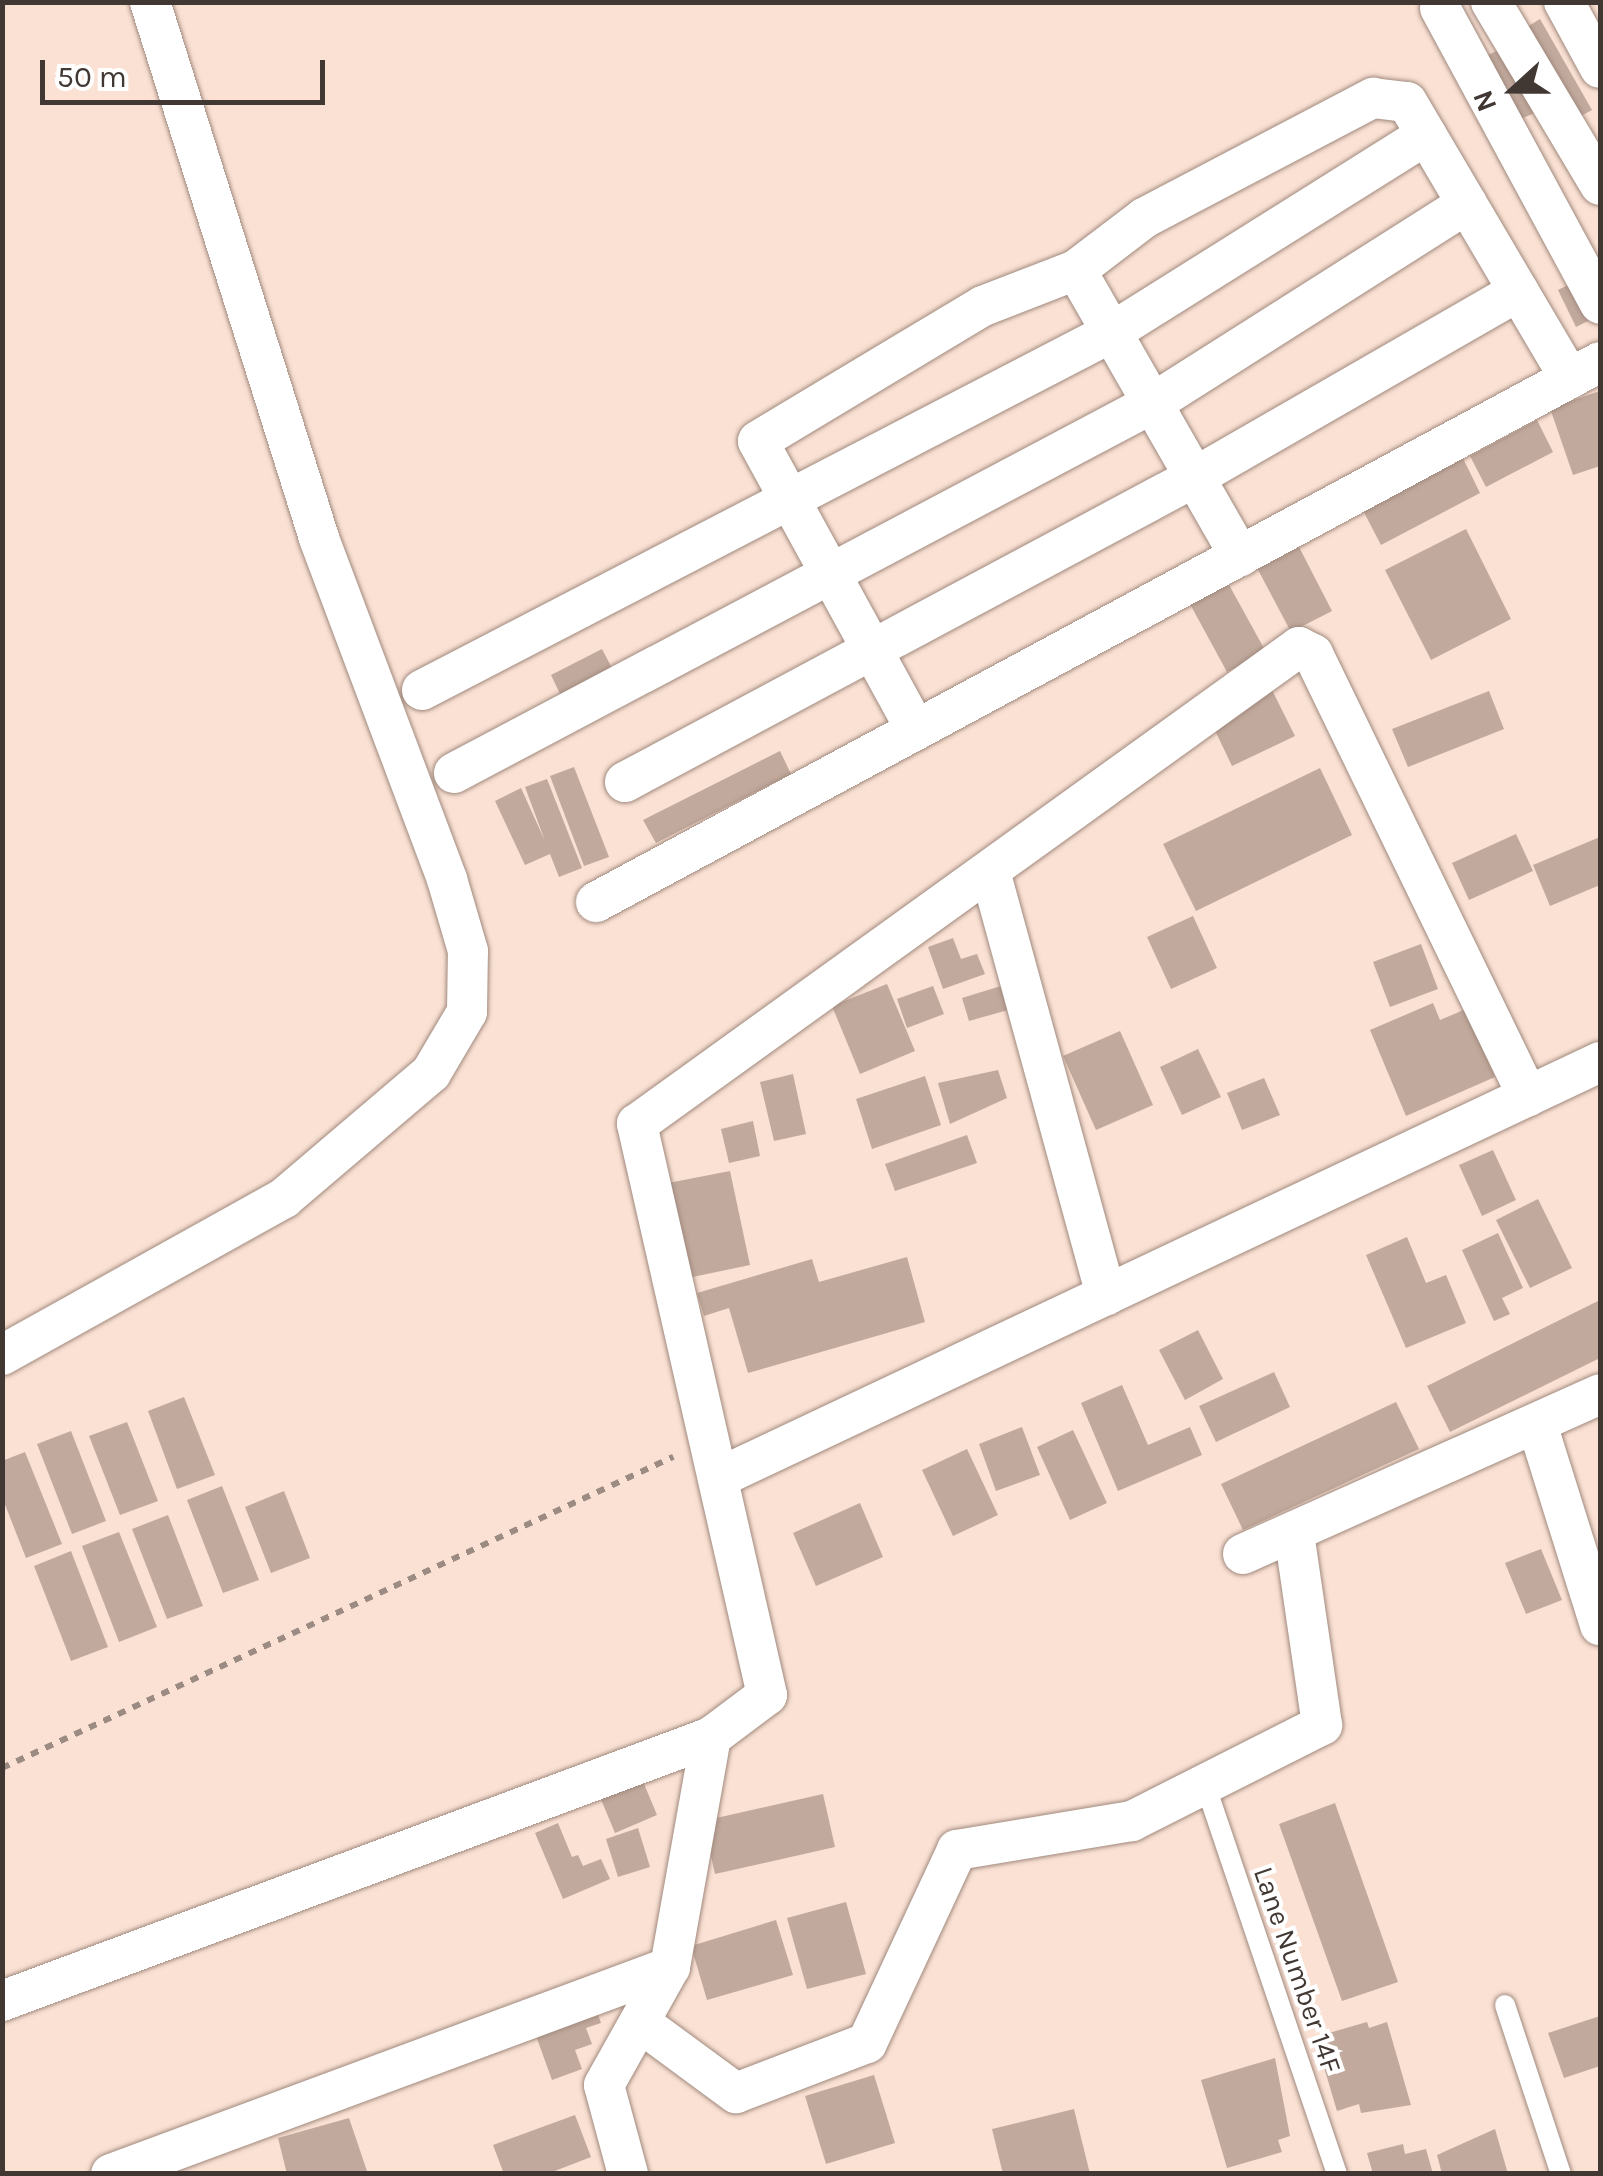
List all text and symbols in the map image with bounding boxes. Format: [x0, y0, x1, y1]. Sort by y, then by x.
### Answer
scale bar [45, 40, 330, 102]
north arrow [1463, 40, 1563, 140]
text: 50 m [57, 59, 127, 95]
text: N [1466, 86, 1504, 116]
street label: Lane Number 14F [1246, 1862, 1348, 2078]

